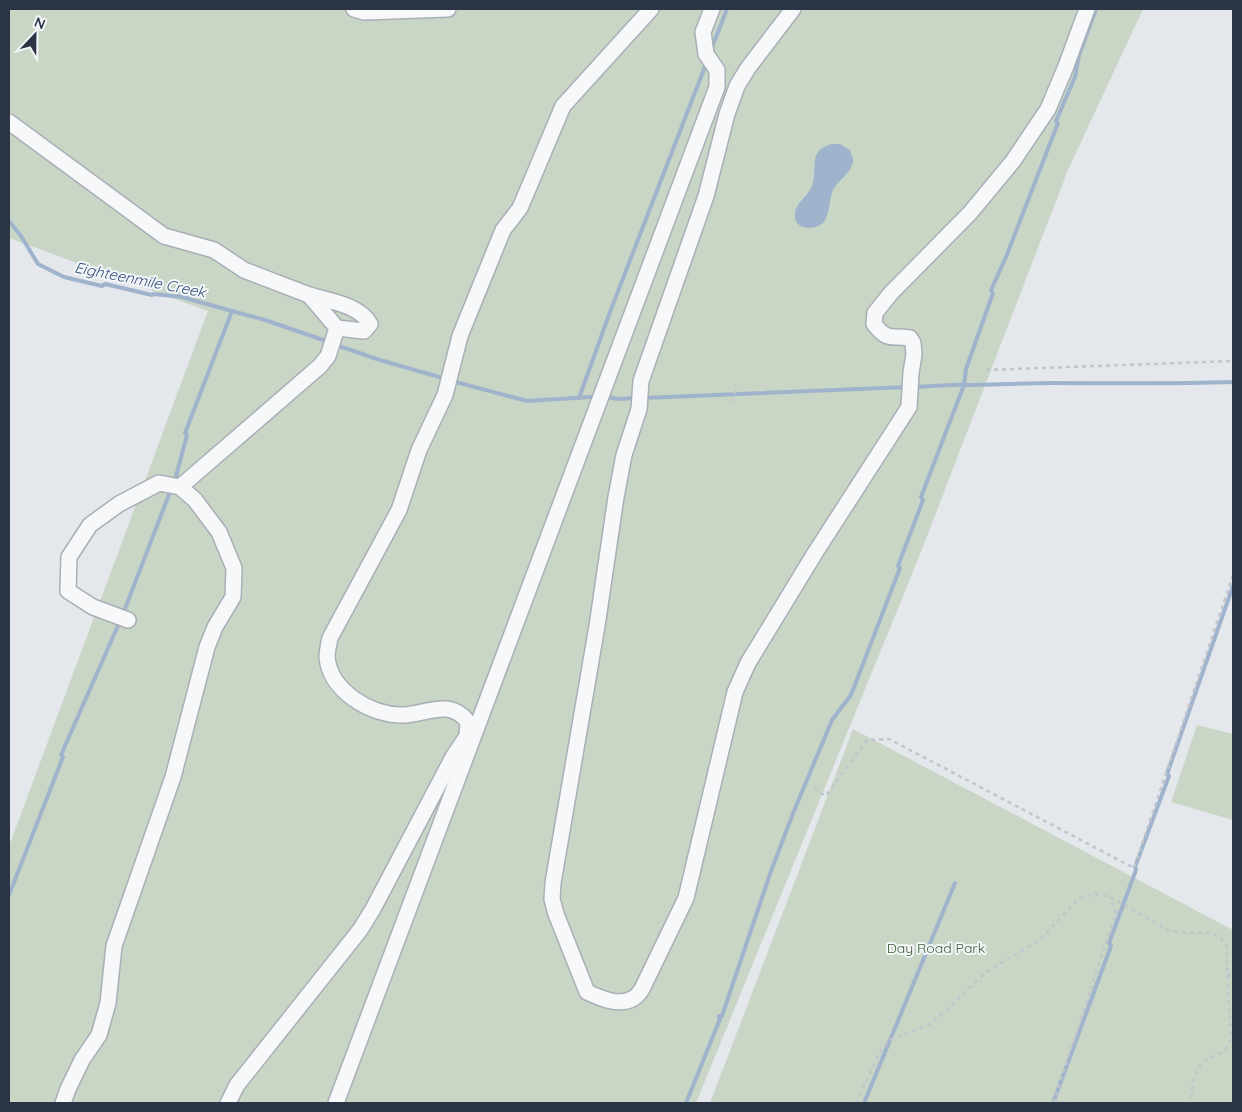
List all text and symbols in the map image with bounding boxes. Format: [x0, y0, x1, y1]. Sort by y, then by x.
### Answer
north arrow [10, 10, 60, 60]
text: N [32, 13, 48, 33]
water label: Eighteenmile Creek [73, 257, 209, 302]
park label: Day Road Park [887, 939, 985, 957]

